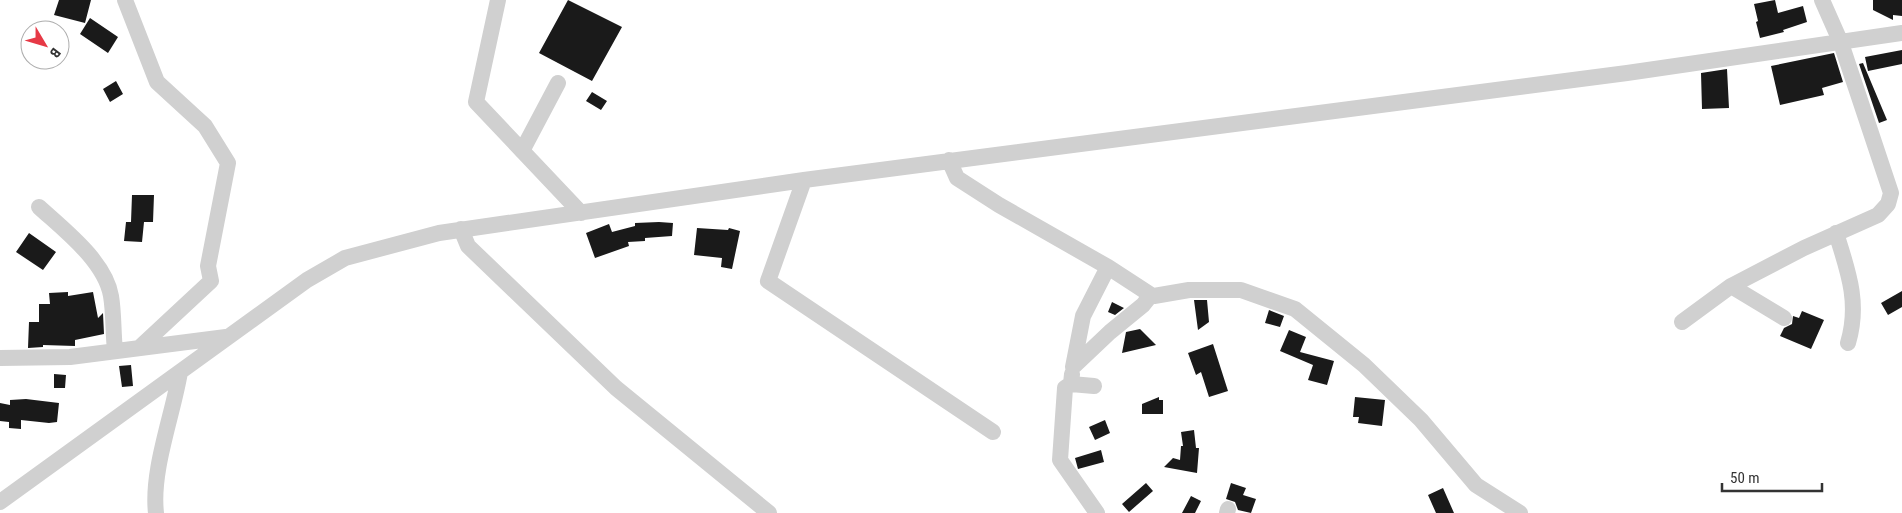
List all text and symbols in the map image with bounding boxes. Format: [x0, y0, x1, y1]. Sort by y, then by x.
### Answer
north arrow [20, 20, 70, 70]
text: B [46, 45, 64, 61]
scale bar [1722, 460, 1822, 492]
text: 50 m [1730, 469, 1760, 487]

